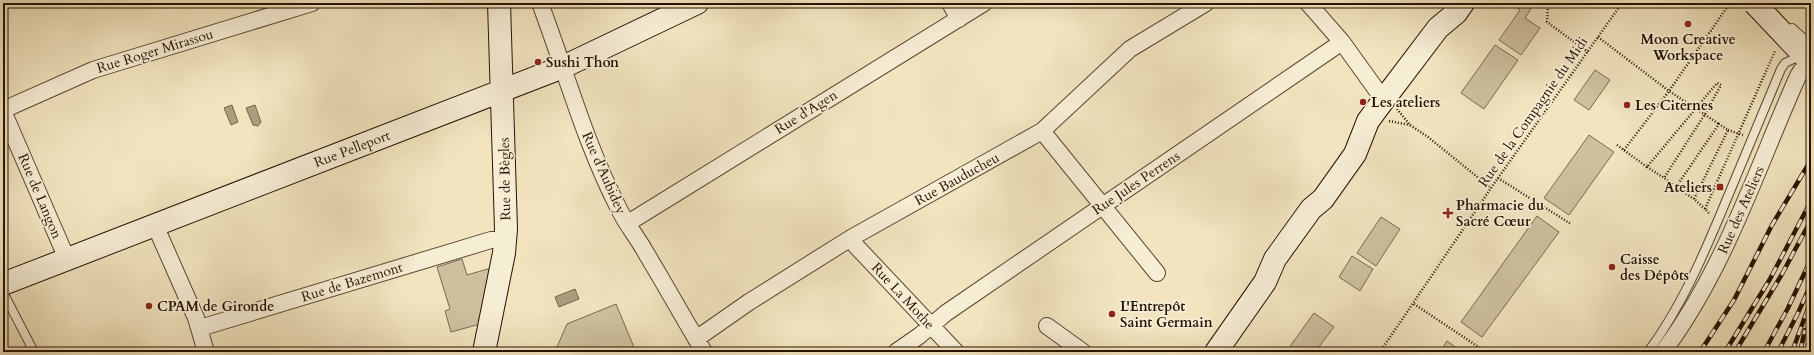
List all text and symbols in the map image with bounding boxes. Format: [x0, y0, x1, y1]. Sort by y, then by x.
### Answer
marker: Moon Creative Workspace [1683, 19, 1693, 29]
street label: Rue Roger Mirassou [94, 24, 216, 78]
place label: Moon Creative Workspace [1640, 30, 1736, 65]
street label: Rue de la Compagnie du Midi [1474, 33, 1592, 191]
place label: Sushi Thon [546, 53, 619, 72]
marker: Sushi Thon [533, 57, 543, 67]
street label: Rue d'Agen [771, 85, 841, 139]
place label: Les ateliers [1371, 93, 1440, 112]
place label: Les Citernes [1635, 96, 1713, 115]
marker: Les ateliers [1358, 97, 1368, 107]
marker: Les Citernes [1622, 100, 1632, 110]
street label: Rue Pelleport [311, 126, 393, 172]
street label: Rue d'Aubidey [577, 129, 631, 218]
street label: Rue de Bègles [495, 137, 515, 221]
street label: Rue Jules Perrens [1088, 146, 1184, 219]
street label: Rue Bauducheu [911, 148, 1003, 210]
street label: Rue de Langon [13, 150, 67, 242]
street label: Rue des Ateliers [1713, 163, 1769, 257]
place label: Ateliers [1664, 178, 1712, 197]
marker: Ateliers [1715, 182, 1725, 192]
place label: Pharmacie du Sacré Cœur [1456, 196, 1544, 231]
marker: Pharmacie du Sacré Cœur [1443, 208, 1453, 218]
place label: Caisse des Dépôts [1620, 250, 1689, 285]
street label: Rue de Bazemont [299, 257, 406, 306]
street label: Rue La Mothe [867, 258, 939, 334]
marker: Caisse des Dépôts [1607, 262, 1617, 272]
place label: CPAM de Gironde [157, 297, 274, 316]
place label: L'Entrepôt Saint Germain [1120, 297, 1213, 332]
marker: CPAM de Gironde [144, 301, 154, 311]
marker: L'Entrepôt Saint Germain [1107, 309, 1117, 319]

